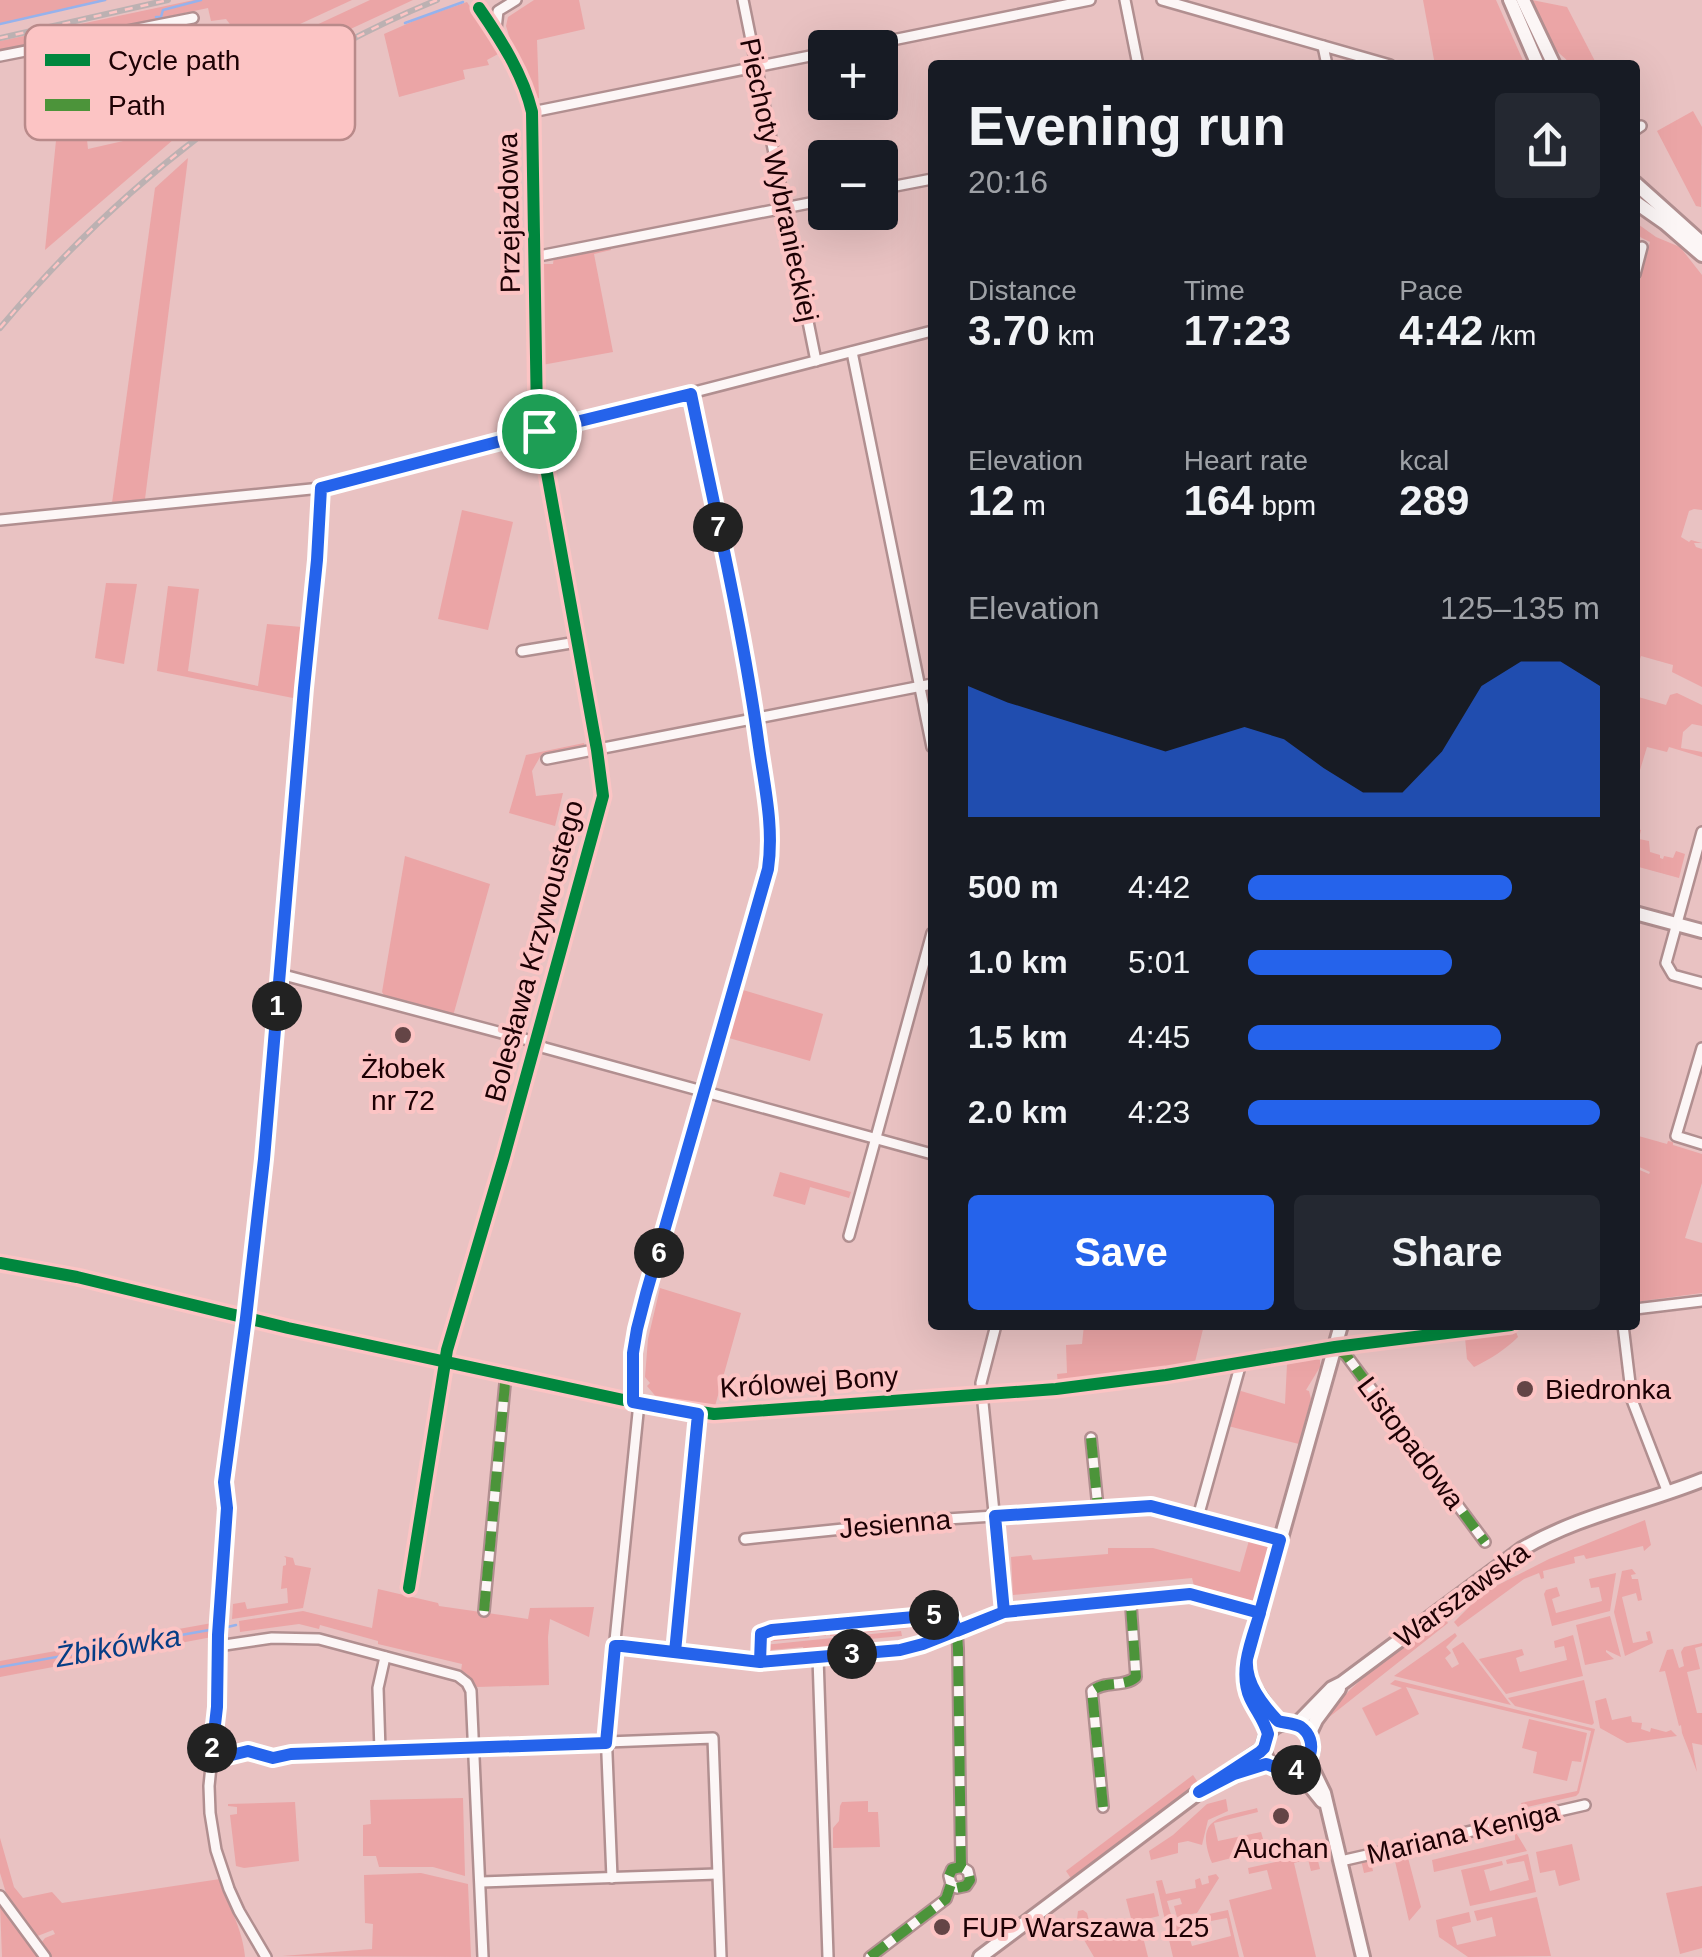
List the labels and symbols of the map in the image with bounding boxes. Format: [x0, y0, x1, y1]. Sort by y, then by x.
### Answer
legend [25, 25, 355, 140]
street label: Piechoty Wybranieckiej [734, 35, 824, 325]
text: Cycle path [108, 45, 240, 76]
text: Path [108, 90, 166, 121]
street label: Przejazdowa [492, 132, 526, 293]
pin [497, 389, 582, 474]
pin: 7 [693, 502, 743, 552]
street label: Bolesława Krzywoustego [479, 797, 589, 1105]
pin: 1 [252, 981, 302, 1031]
marker: Żłobek nr 72 [392, 1024, 414, 1046]
place label: Żłobek nr 72 [361, 1053, 446, 1116]
pin: 6 [634, 1228, 684, 1278]
street label: Królowej Bony [719, 1360, 899, 1404]
street label: Listopadowa [1351, 1371, 1471, 1515]
place label: Biedronka [1545, 1374, 1672, 1405]
marker: Biedronka [1514, 1378, 1536, 1400]
street label: Jesienna [838, 1504, 953, 1544]
street label: Warszawska [1389, 1536, 1535, 1654]
pin: 5 [909, 1590, 959, 1640]
water label: Żbikówka [52, 1619, 183, 1673]
pin: 3 [827, 1629, 877, 1679]
pin: 2 [187, 1723, 237, 1773]
pin: 4 [1271, 1745, 1321, 1795]
street label: Mariana Keniga [1364, 1796, 1562, 1870]
marker: Auchan [1270, 1805, 1292, 1827]
place label: Auchan [1234, 1833, 1328, 1864]
place label: FUP Warszawa 125 [962, 1912, 1209, 1943]
marker: FUP Warszawa 125 [931, 1916, 953, 1938]

